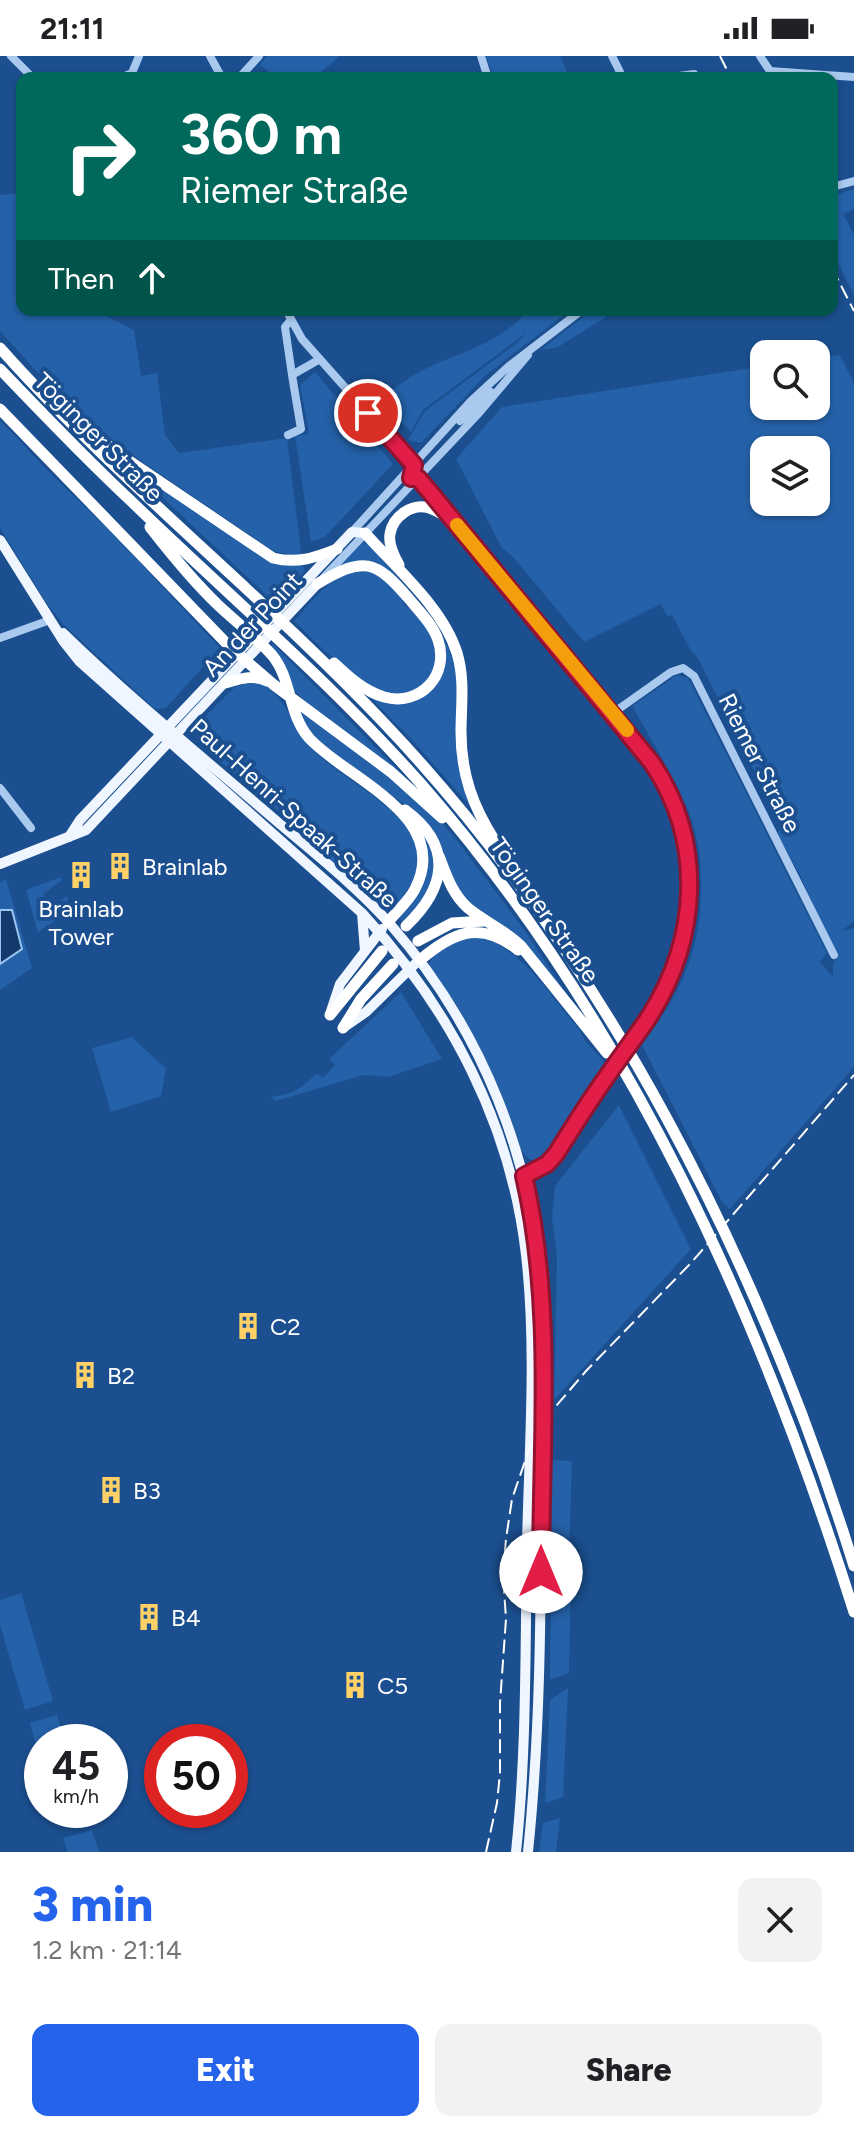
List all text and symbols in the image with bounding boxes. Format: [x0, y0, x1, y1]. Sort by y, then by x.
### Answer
text: 21:11 [40, 10, 104, 47]
text: 360 m [180, 101, 342, 168]
icon: right [48, 104, 152, 208]
text: Riemer Straße [180, 169, 408, 212]
icon: ahead [130, 256, 174, 300]
text: Then [48, 260, 114, 297]
map controls [750, 340, 830, 516]
button: search [750, 340, 830, 420]
street label: Töginger Straße [28, 366, 170, 508]
pin [334, 379, 402, 447]
icon: arrive [346, 391, 390, 435]
button: layers [750, 436, 830, 516]
street label: An der Point [196, 566, 308, 682]
street label: Riemer Straße [713, 689, 807, 837]
street label: Paul-Henri-Spaak-Straße [184, 712, 404, 914]
street label: Töginger Straße [484, 832, 606, 988]
building icon: Brainlab [105, 851, 135, 881]
place label: Brainlab [142, 852, 228, 881]
building icon: Brainlab Tower [66, 860, 96, 890]
place label: Brainlab Tower [38, 894, 124, 951]
building icon: C2 [233, 1311, 263, 1341]
place label: C2 [270, 1312, 301, 1341]
building icon: B2 [70, 1360, 100, 1390]
place label: B2 [107, 1361, 135, 1390]
building icon: B3 [96, 1475, 126, 1505]
place label: B3 [133, 1476, 161, 1505]
position arrow [499, 1530, 583, 1614]
building icon: B4 [134, 1602, 164, 1632]
place label: B4 [171, 1603, 201, 1632]
building icon: C5 [340, 1670, 370, 1700]
place label: C5 [377, 1671, 408, 1700]
speed limit sign: 50 [144, 1724, 248, 1828]
text: 45 [52, 1742, 100, 1790]
text: km/h [53, 1784, 99, 1808]
text: 3 min [32, 1875, 153, 1933]
button: close [738, 1878, 822, 1962]
text: 1.2 km · 21:14 [32, 1934, 182, 1966]
button: Exit [32, 2024, 419, 2116]
button: Share [435, 2024, 822, 2116]

